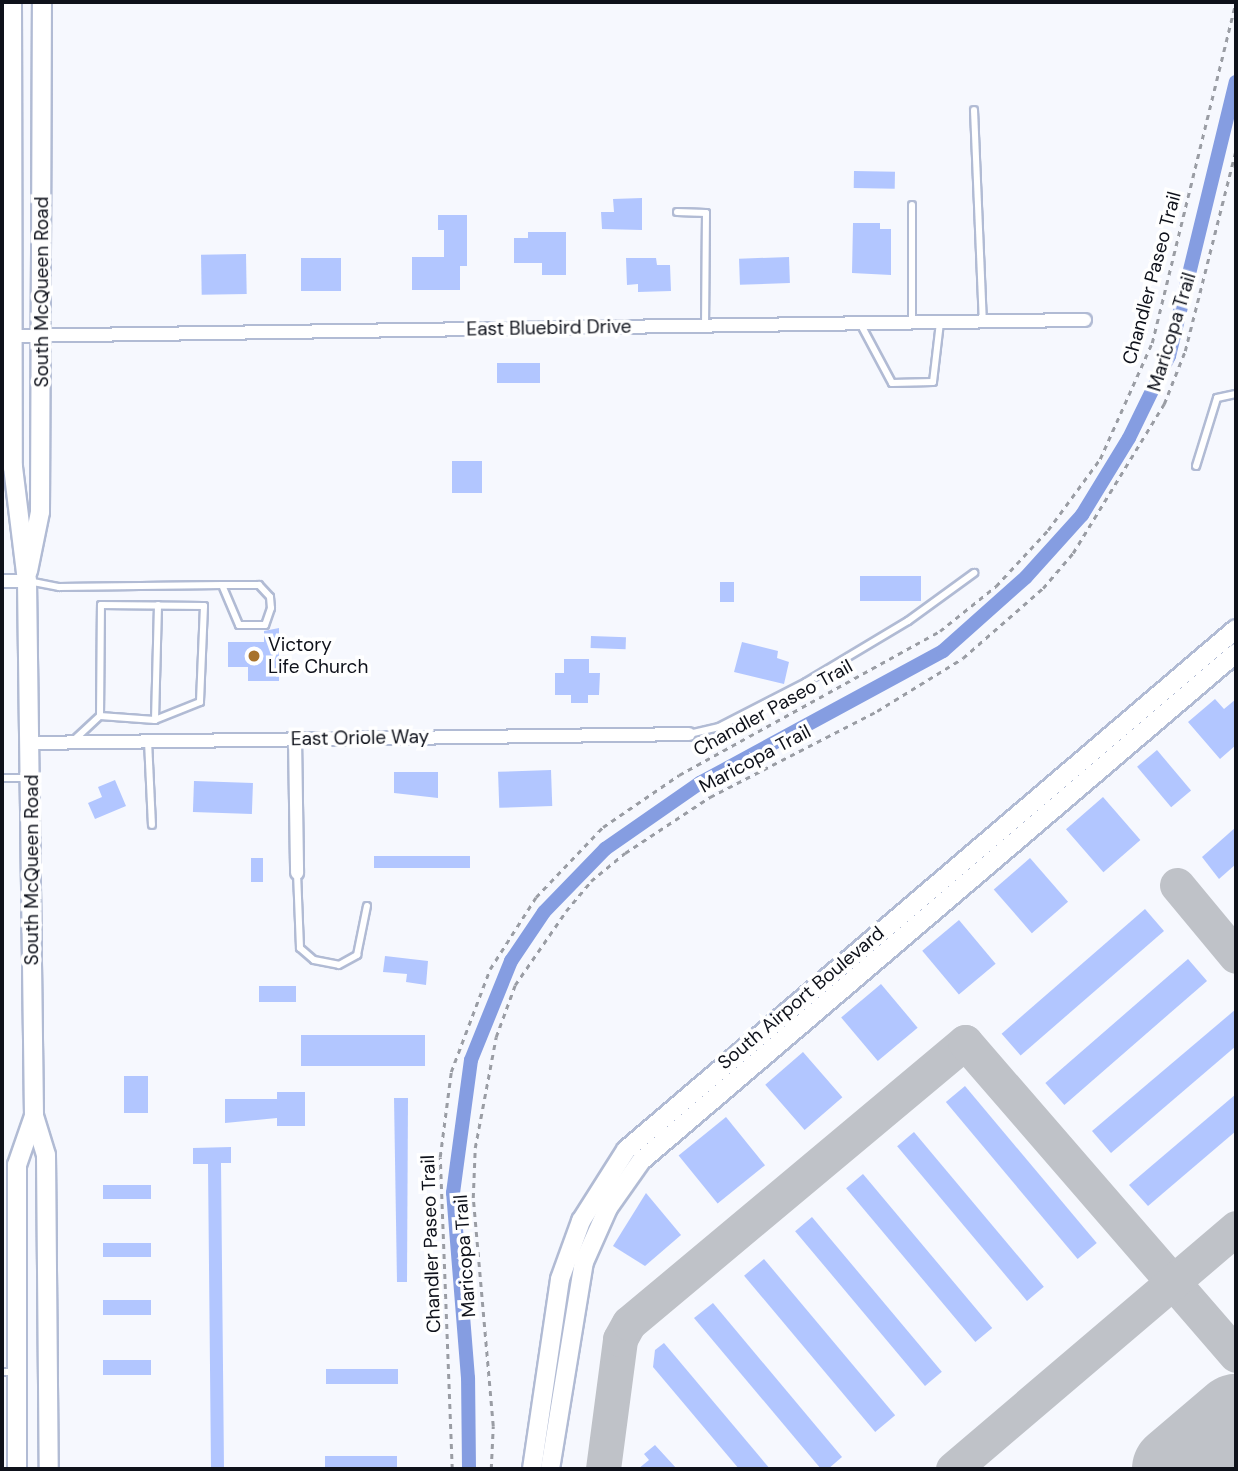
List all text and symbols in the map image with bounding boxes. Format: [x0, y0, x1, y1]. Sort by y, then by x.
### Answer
street label: Chandler Paseo Trail [1118, 189, 1186, 367]
street label: South McQueen Road [31, 197, 53, 387]
street label: Maricopa Trail [1143, 270, 1201, 394]
street label: East Bluebird Drive [466, 315, 632, 341]
place label: Victory Life Church [268, 634, 368, 678]
marker: Victory Life Church [246, 648, 262, 664]
street label: Chandler Paseo Trail [690, 655, 856, 761]
street label: Maricopa Trail [695, 720, 815, 798]
street label: East Oriole Way [291, 725, 429, 751]
street label: South McQueen Road [21, 775, 43, 965]
street label: South Airport Boulevard [713, 922, 889, 1074]
street label: Chandler Paseo Trail [416, 1155, 446, 1333]
street label: Maricopa Trail [449, 1194, 481, 1318]

